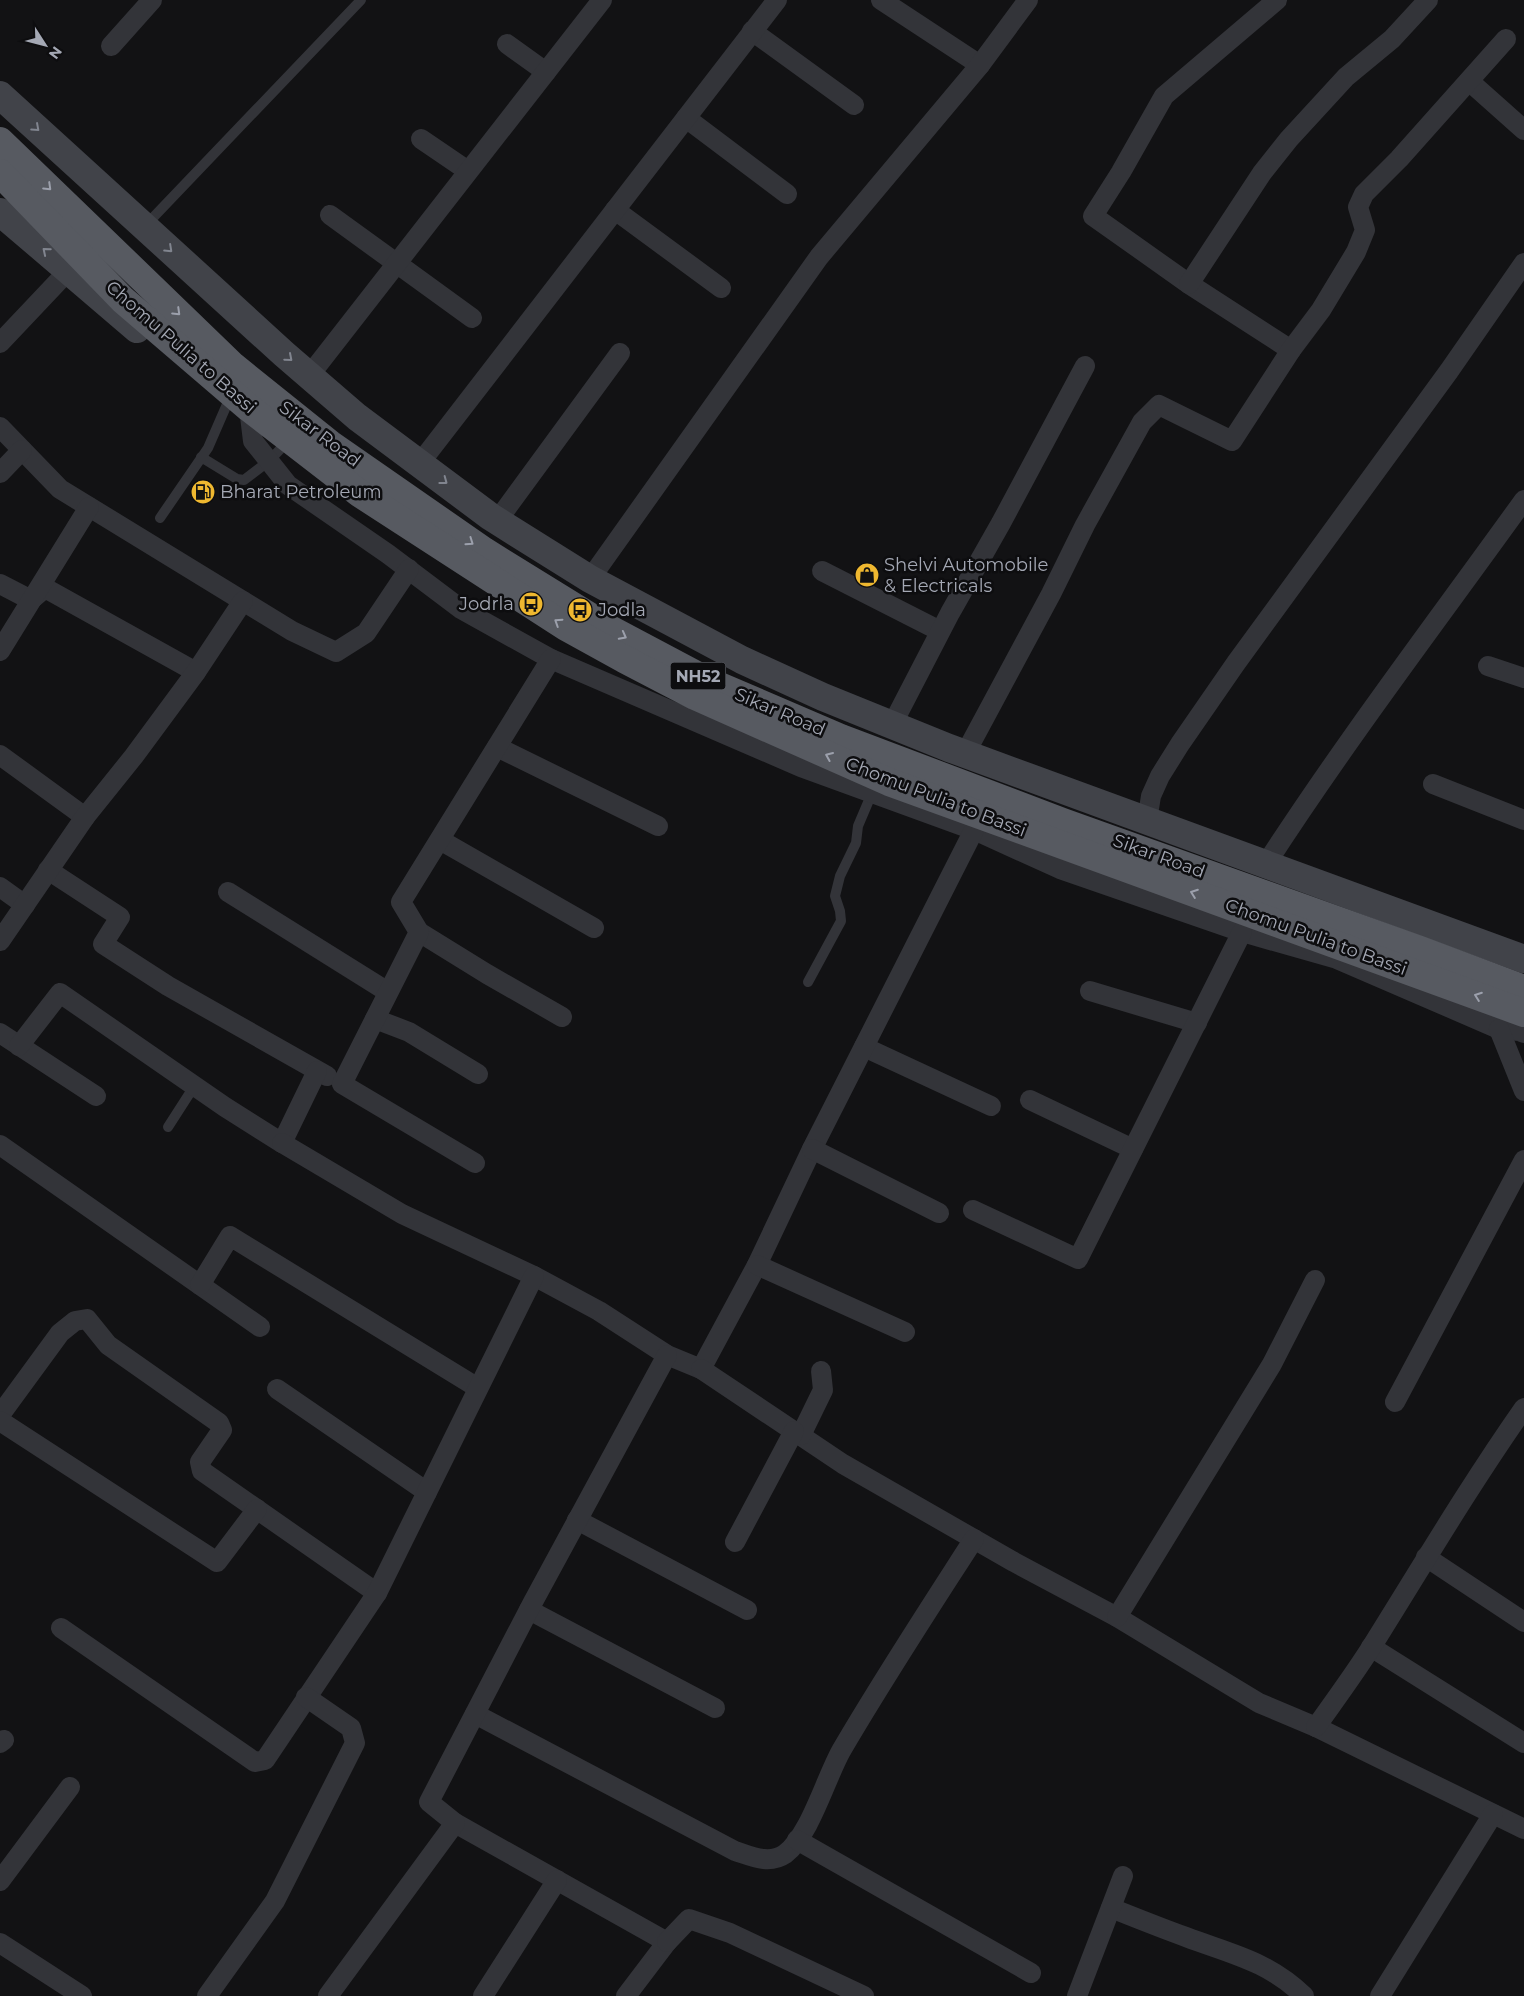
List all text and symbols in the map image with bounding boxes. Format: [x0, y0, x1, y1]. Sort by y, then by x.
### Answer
north arrow [20, 20, 70, 70]
text: N [45, 43, 66, 63]
one-way arrow [30, 122, 39, 131]
one-way arrow [42, 181, 51, 190]
one-way arrow [164, 243, 173, 252]
one-way arrow [43, 248, 52, 257]
street label: Chomu Pulia to Bassi [101, 276, 261, 418]
one-way arrow [172, 306, 181, 315]
one-way arrow [284, 353, 293, 362]
street label: Sikar Road [275, 396, 365, 472]
one-way arrow [438, 475, 448, 484]
fuel station icon: Bharat Petroleum [190, 479, 216, 505]
place label: Bharat Petroleum [220, 481, 382, 503]
one-way arrow [464, 536, 474, 545]
place label: Shelvi Automobile & Electricals [884, 554, 1049, 597]
shop icon: Shelvi Automobile & Electricals [854, 562, 880, 588]
bus stop icon: Jodrla [518, 591, 544, 617]
place label: Jodrla [458, 593, 514, 615]
bus stop icon: Jodla [567, 597, 593, 623]
place label: Jodla [597, 599, 646, 621]
one-way arrow [554, 619, 564, 628]
one-way arrow [618, 630, 627, 640]
road number: NH52 [670, 662, 726, 689]
street label: Sikar Road [731, 683, 829, 741]
one-way arrow [825, 751, 834, 762]
street label: Chomu Pulia to Bassi [843, 752, 1029, 842]
street label: Sikar Road [1110, 829, 1208, 883]
one-way arrow [1190, 889, 1199, 899]
street label: Chomu Pulia to Bassi [1222, 894, 1410, 980]
one-way arrow [1475, 992, 1483, 1002]

